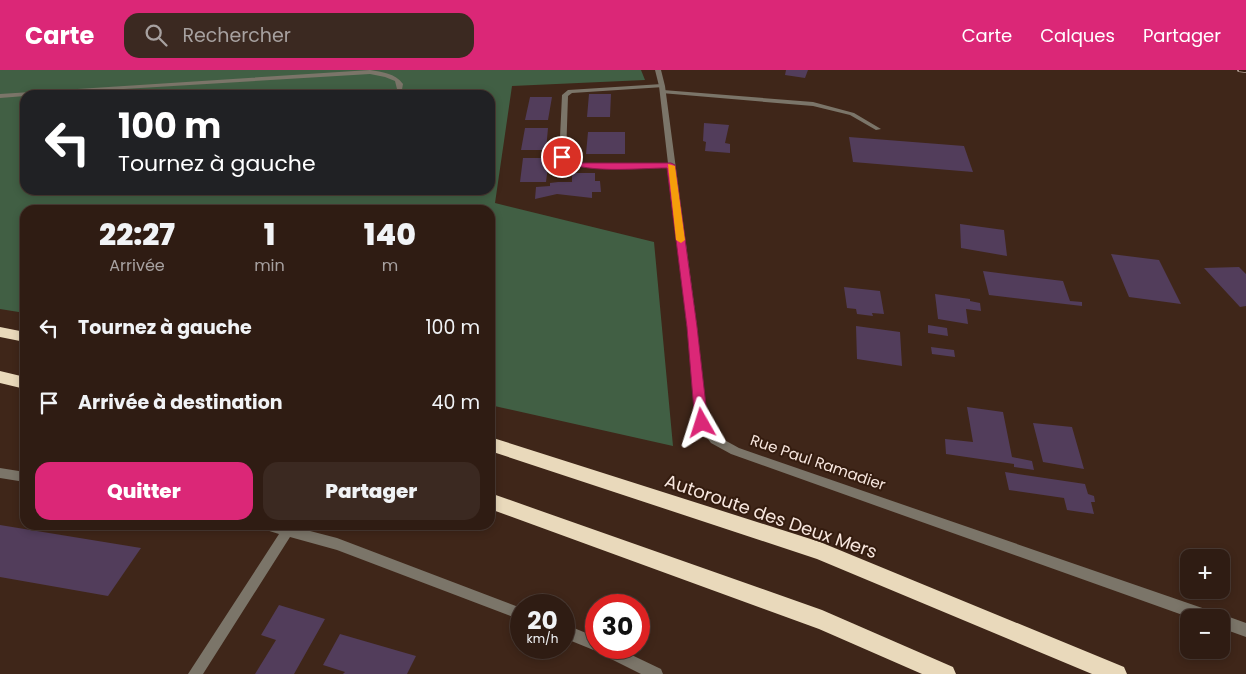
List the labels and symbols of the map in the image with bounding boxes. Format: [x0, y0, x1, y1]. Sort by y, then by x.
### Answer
pin [541, 136, 583, 178]
position arrow [675, 396, 727, 448]
street label: Rue Paul Ramadier [748, 429, 889, 495]
street label: Autoroute des Deux Mers [661, 468, 881, 564]
speed limit sign: 30 [585, 594, 650, 659]

